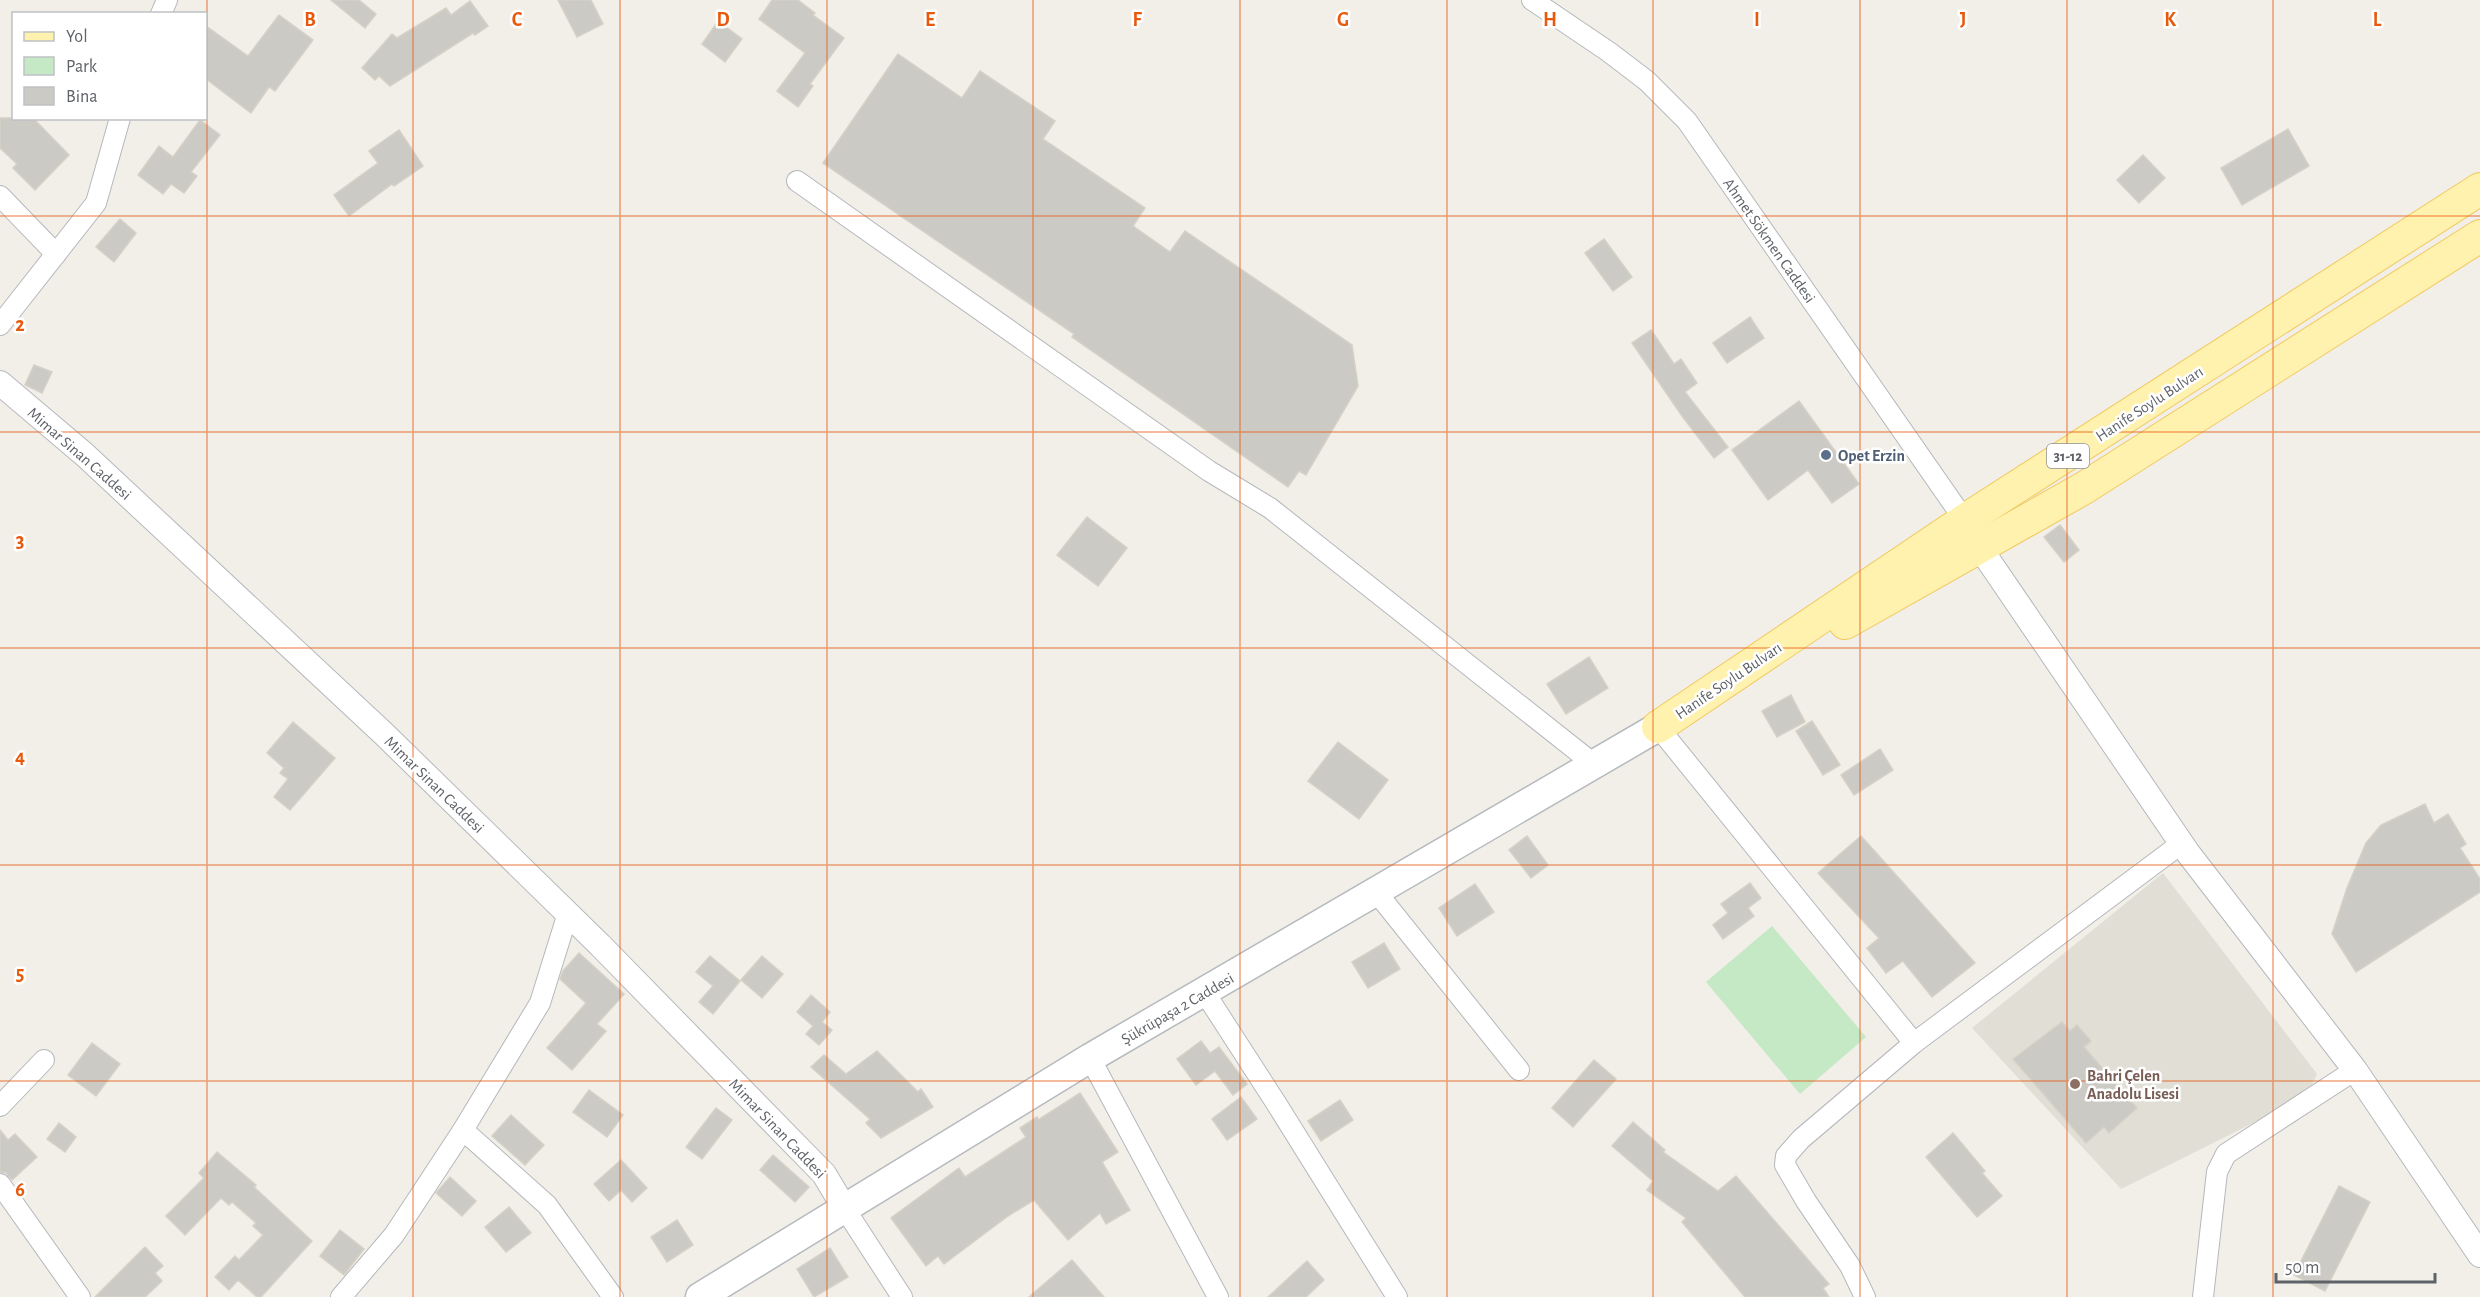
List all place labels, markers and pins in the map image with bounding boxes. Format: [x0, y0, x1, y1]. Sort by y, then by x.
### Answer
marker: Opet Erzin [1819, 448, 1833, 462]
place label: Opet Erzin [1838, 448, 1905, 464]
place label: Bahri Çelen Anadolu Lisesi [2087, 1068, 2179, 1102]
marker: Bahri Çelen Anadolu Lisesi [2068, 1077, 2082, 1091]

